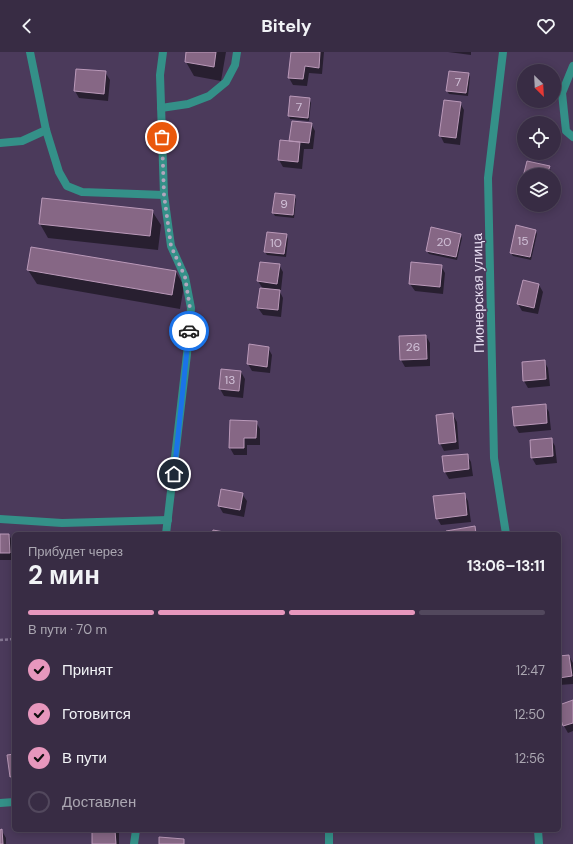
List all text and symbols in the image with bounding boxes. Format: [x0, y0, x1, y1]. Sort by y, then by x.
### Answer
text: Bitely [261, 14, 312, 38]
icon: back [16, 15, 38, 37]
icon: heart [535, 15, 557, 37]
north arrow [517, 64, 561, 108]
map controls [517, 64, 561, 212]
house number: 7 [455, 74, 461, 90]
house number: 7 [296, 99, 302, 115]
button: locate [517, 116, 561, 160]
pin [145, 120, 179, 154]
icon: bag [151, 126, 173, 148]
button: layers [517, 168, 561, 212]
house number: 9 [280, 196, 288, 212]
street label: Пионерская улица [468, 233, 488, 353]
house number: 15 [517, 233, 529, 249]
house number: 20 [436, 234, 452, 250]
house number: 10 [270, 235, 282, 251]
courier [169, 311, 209, 351]
icon: car [178, 320, 200, 342]
house number: 26 [406, 339, 420, 355]
house number: 13 [225, 372, 235, 388]
pin [157, 457, 191, 491]
icon: home [163, 463, 185, 485]
text: Прибудет через [28, 543, 123, 560]
text: 13:06–13:11 [467, 556, 545, 576]
text: 2 мин [28, 558, 100, 592]
text: В пути · 70 m [28, 621, 107, 638]
icon: check [28, 659, 50, 681]
text: Принят [62, 660, 113, 680]
text: 12:47 [516, 662, 545, 679]
icon: check [28, 703, 50, 725]
text: Готовится [62, 704, 131, 724]
text: 12:50 [514, 706, 545, 723]
icon: check [28, 747, 50, 769]
text: В пути [62, 748, 107, 768]
text: 12:56 [515, 750, 545, 767]
text: Доставлен [62, 792, 136, 812]

